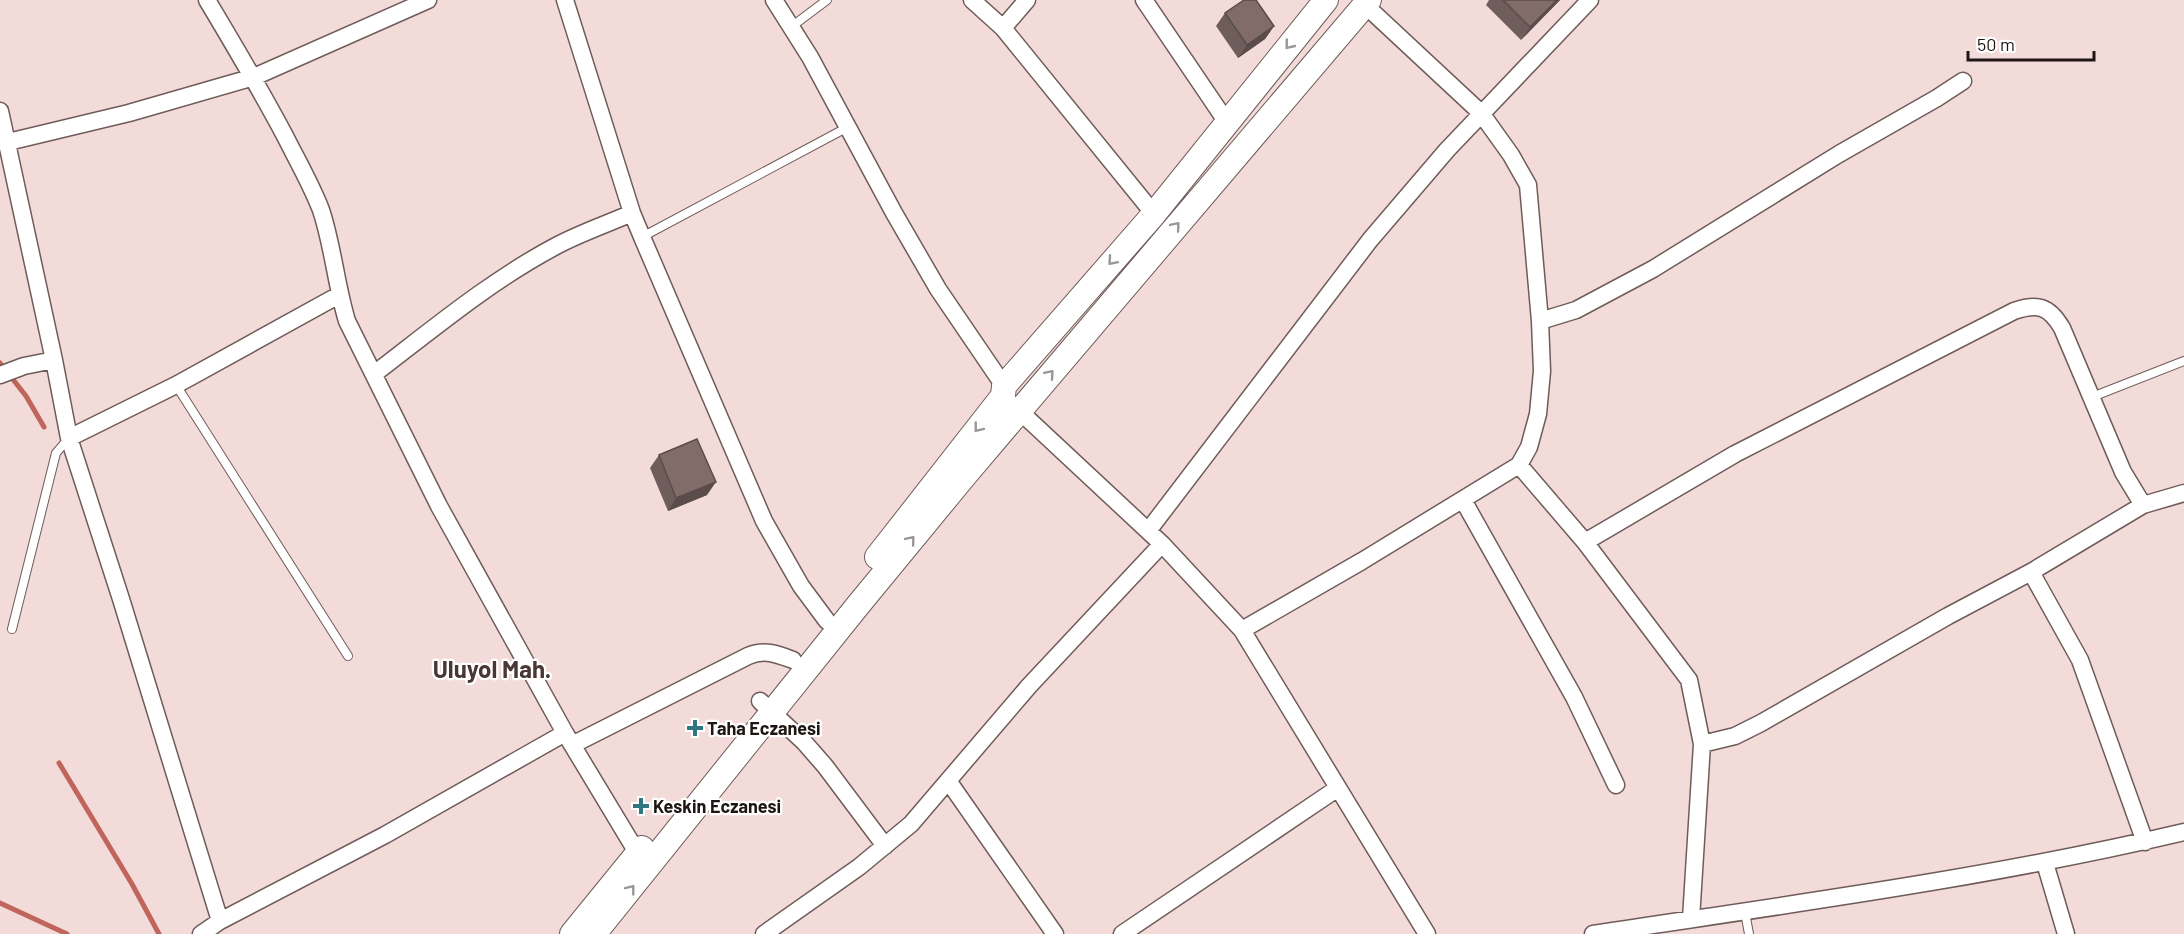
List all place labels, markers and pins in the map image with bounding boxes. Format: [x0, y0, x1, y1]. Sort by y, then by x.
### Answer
place label: Taha Eczanesi [707, 717, 821, 739]
marker: Taha Eczanesi [688, 721, 702, 735]
place label: Keskin Eczanesi [653, 795, 781, 817]
marker: Keskin Eczanesi [634, 799, 648, 813]

